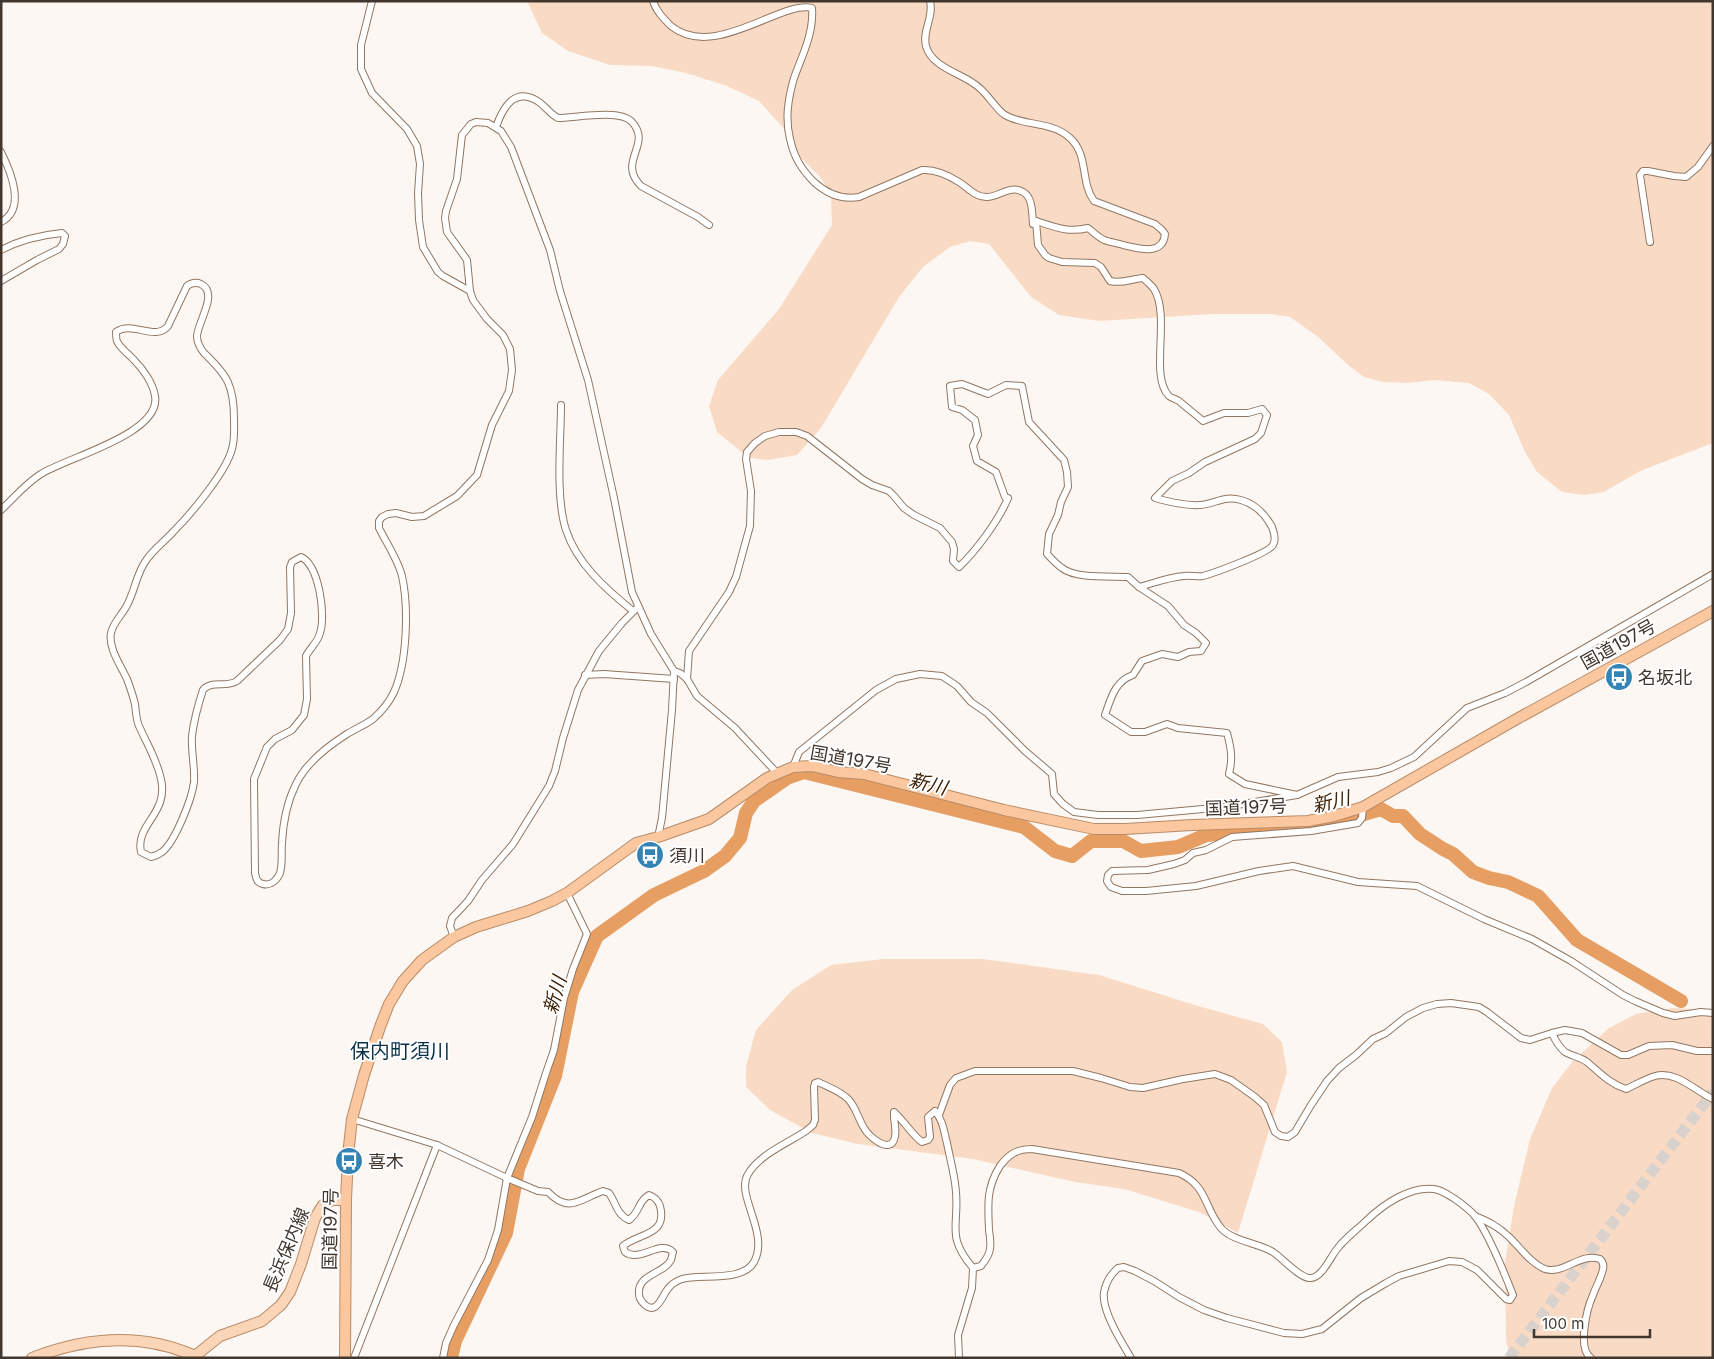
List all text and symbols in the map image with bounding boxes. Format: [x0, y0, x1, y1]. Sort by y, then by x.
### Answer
street label: 国道197号 [1577, 615, 1659, 673]
bus stop icon: 名坂北 [1604, 662, 1634, 692]
place label: 名坂北 [1638, 667, 1692, 688]
street label: 国道197号 [809, 742, 893, 776]
water label: 新川 [907, 768, 951, 800]
water label: 新川 [1310, 786, 1354, 817]
street label: 国道197号 [1204, 795, 1288, 819]
bus stop icon: 須川 [635, 840, 665, 870]
place label: 須川 [669, 845, 705, 866]
water label: 新川 [539, 972, 572, 1016]
district label: 保内町須川 [350, 1039, 450, 1063]
bus stop icon: 喜木 [334, 1146, 364, 1176]
place label: 喜木 [368, 1151, 404, 1172]
street label: 国道197号 [319, 1188, 341, 1270]
street label: 長浜保内線 [259, 1204, 313, 1296]
scale bar [1534, 1306, 1650, 1338]
text: 100 m [1542, 1314, 1584, 1333]

